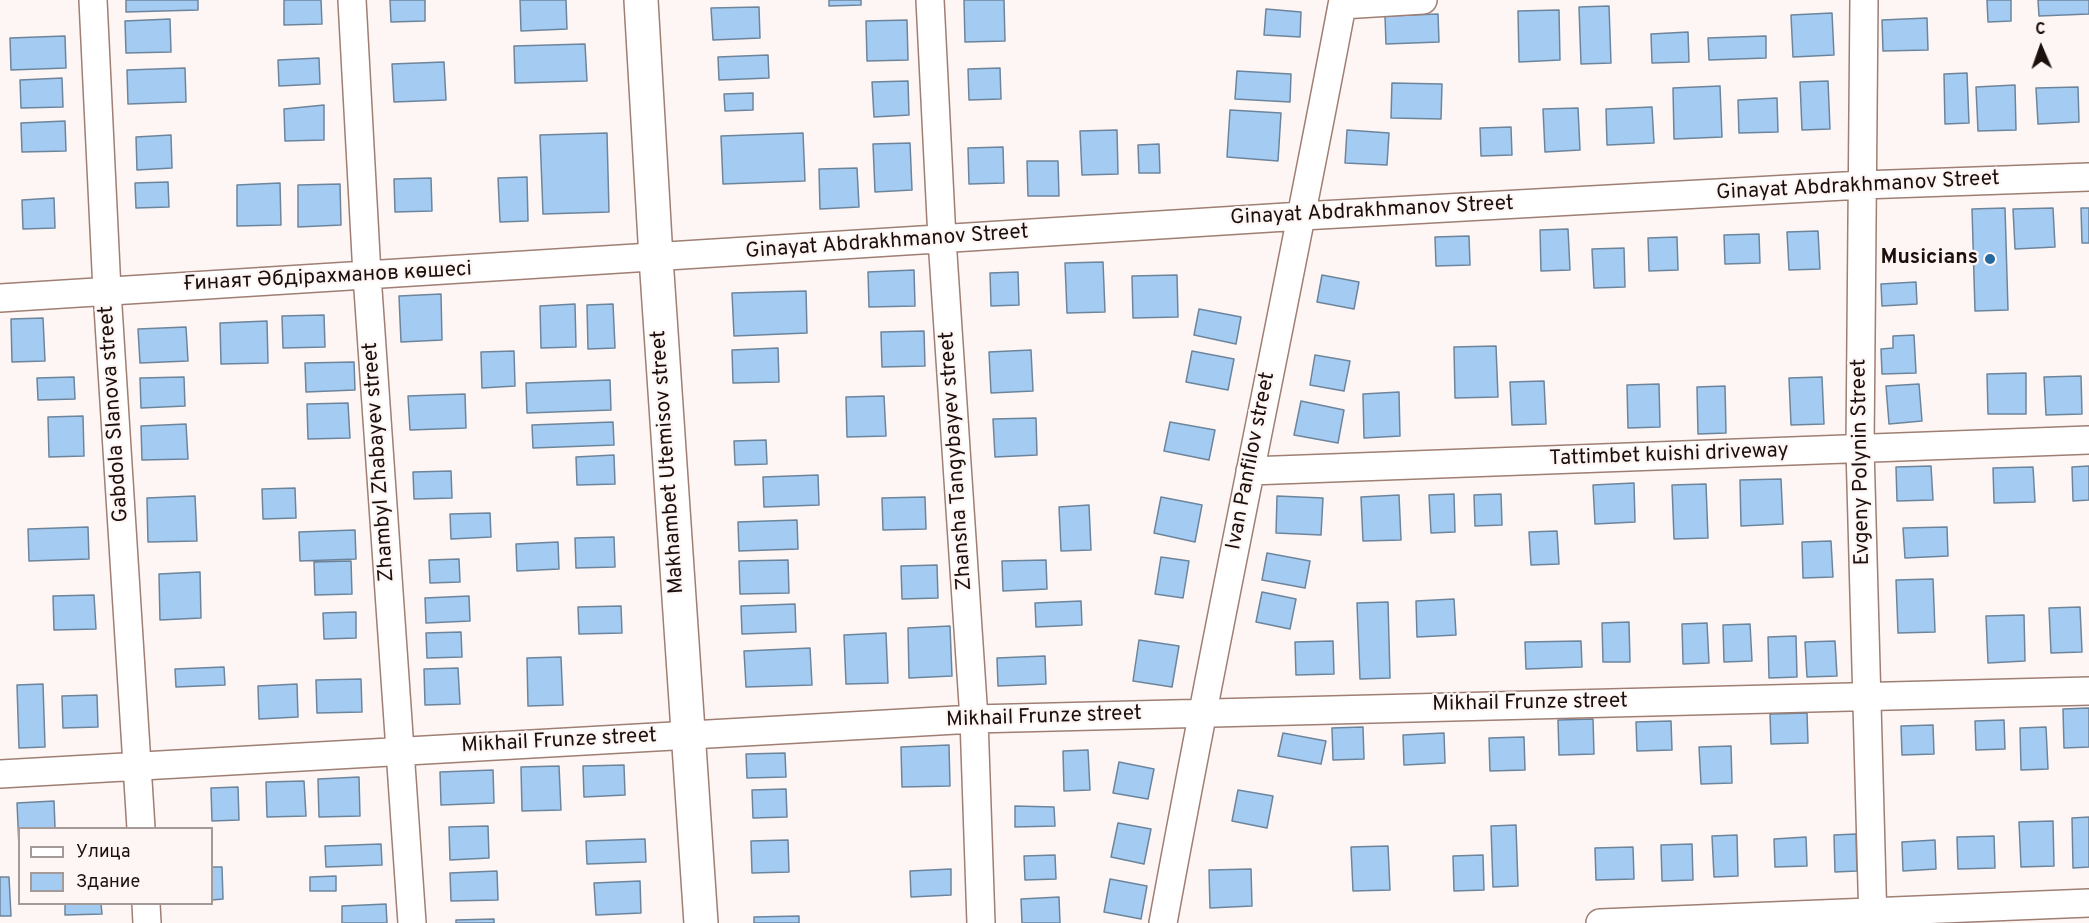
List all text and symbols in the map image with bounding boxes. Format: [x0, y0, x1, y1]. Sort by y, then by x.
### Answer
north arrow [2011, 18, 2071, 78]
text: С [2035, 20, 2046, 40]
street label: Ginayat Abdrakhmanov Street [1716, 167, 2000, 207]
street label: Ginayat Abdrakhmanov Street [1230, 192, 1514, 232]
street label: Ginayat Abdrakhmanov Street [745, 221, 1029, 265]
place label: Musicians [1880, 246, 1978, 272]
marker: Musicians [1983, 252, 1997, 266]
street label: Ғинаят Әбдірахманов көшесі [183, 258, 473, 298]
street label: Gabdola Slanova street [95, 305, 135, 523]
street label: Makhambet Utemisov street [647, 329, 691, 595]
street label: Zhansha Tangybayev street [935, 331, 979, 591]
street label: Zhambyl Zhabayev street [359, 341, 401, 583]
street label: Evgeny Polynin Street [1848, 358, 1876, 566]
street label: Ivan Panfilov street [1222, 370, 1282, 552]
street label: Tattimbet kuishi driveway [1549, 439, 1789, 473]
street label: Mikhail Frunze street [1432, 690, 1628, 718]
street label: Mikhail Frunze street [946, 702, 1142, 734]
street label: Mikhail Frunze street [461, 724, 657, 760]
legend [18, 827, 213, 905]
text: Улица [76, 841, 130, 864]
text: Здание [76, 871, 140, 894]

